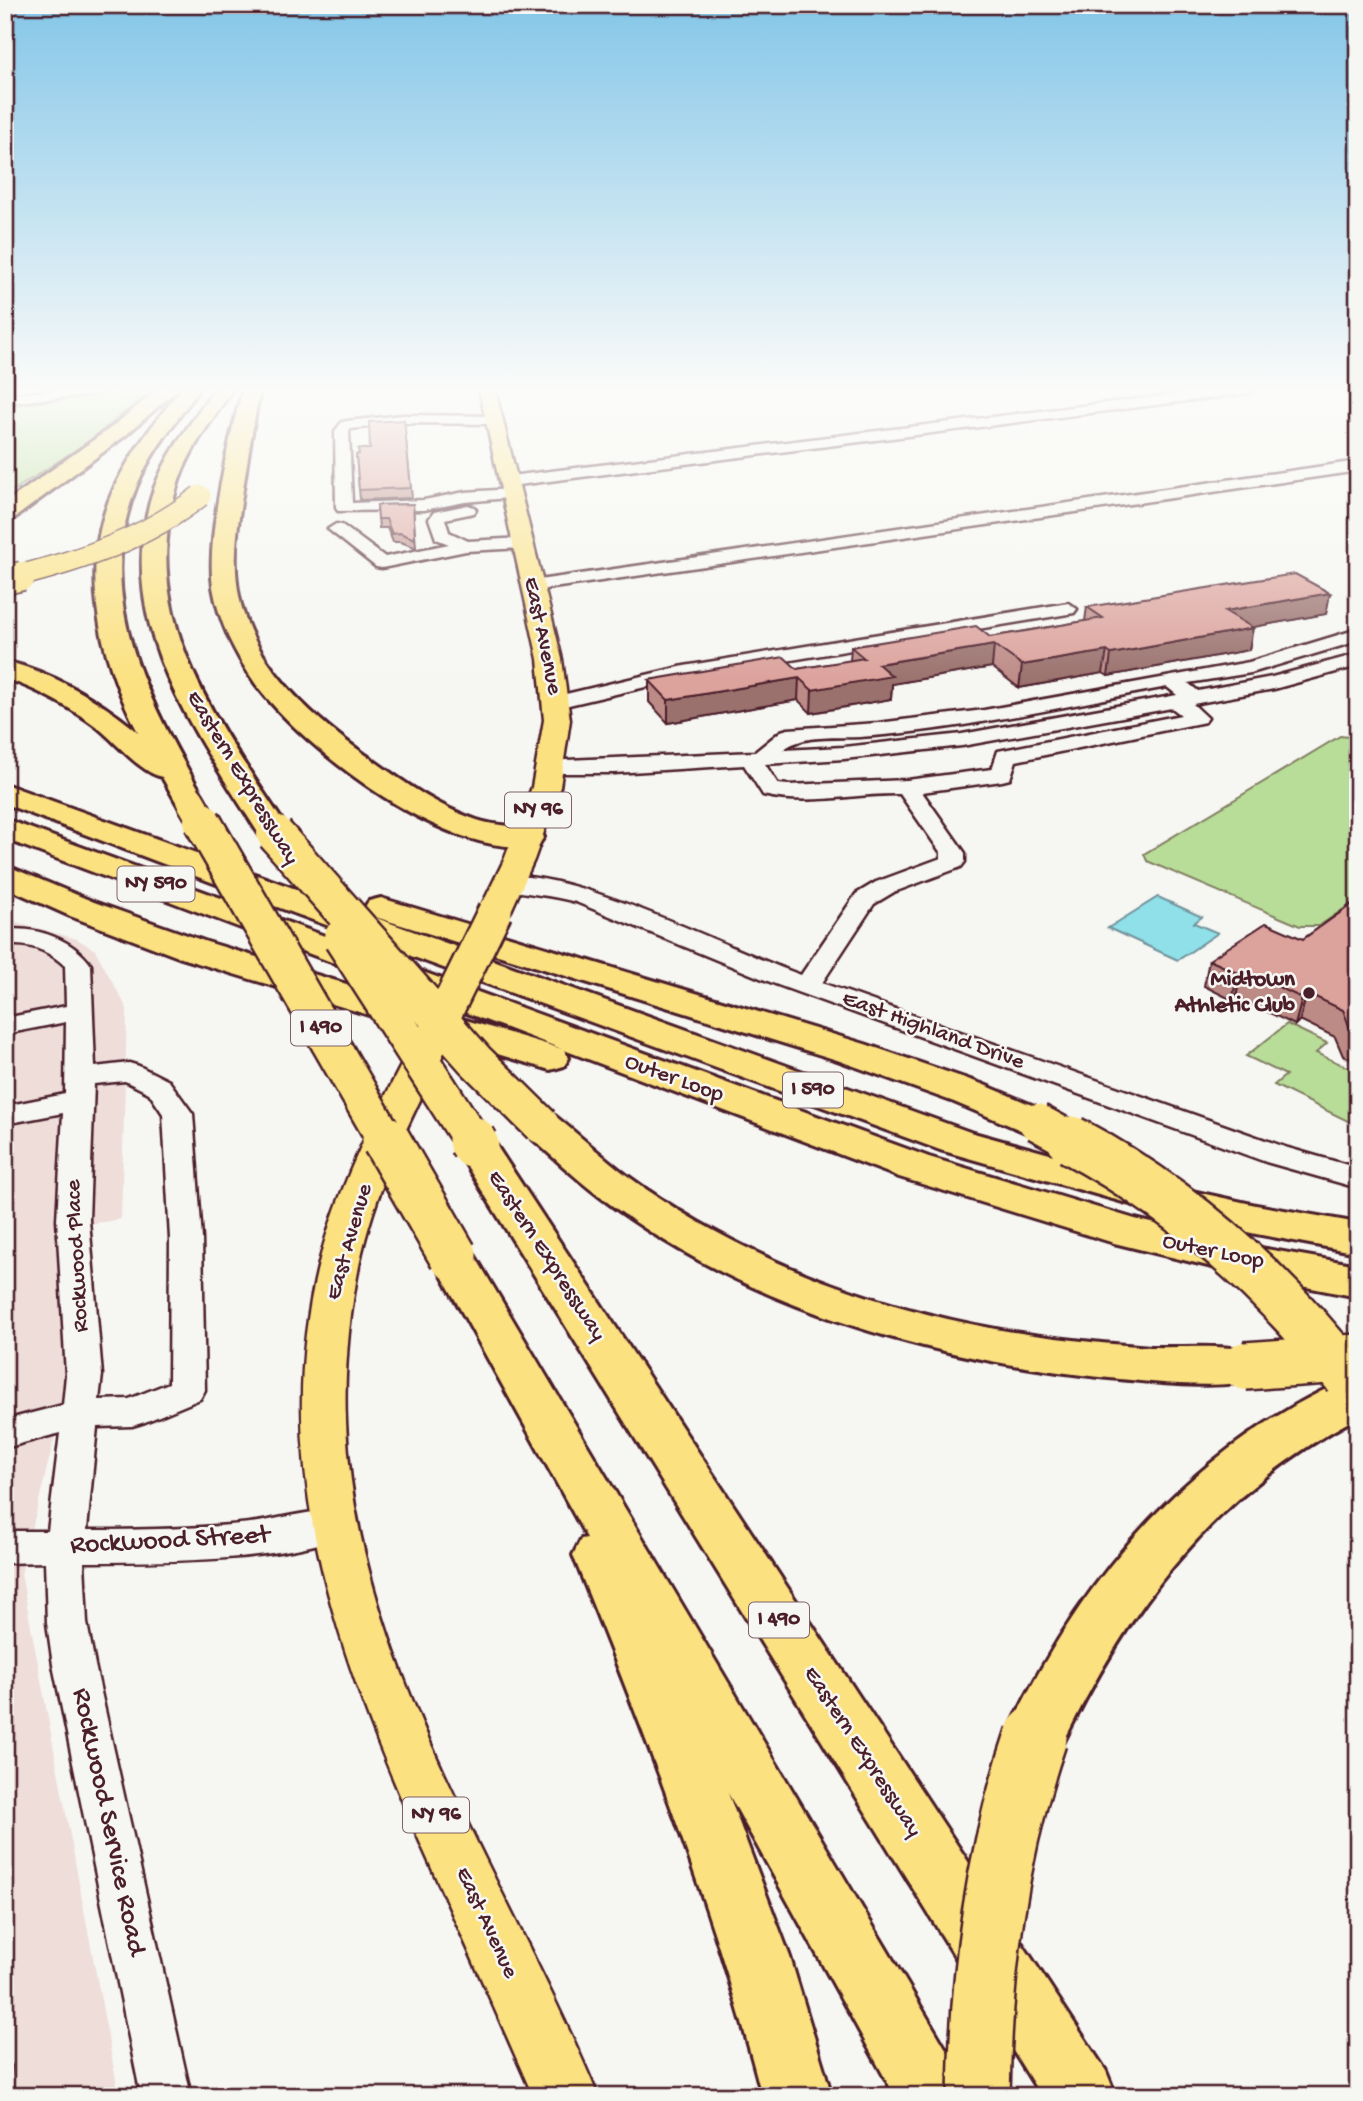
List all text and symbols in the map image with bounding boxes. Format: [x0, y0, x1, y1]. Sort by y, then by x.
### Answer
street label: East Avenue [516, 575, 568, 698]
street label: Eastern Expressway [179, 686, 305, 870]
road number: NY 96 [505, 792, 571, 828]
road number: NY 590 [118, 866, 194, 902]
place label: Midtown Athletic Club [1174, 967, 1296, 1020]
marker: Midtown Athletic Club [1301, 985, 1317, 1001]
street label: East Highland Drive [838, 986, 1029, 1077]
road number: I 490 [291, 1010, 351, 1046]
street label: Outer Loop [621, 1049, 727, 1109]
road number: I 590 [783, 1072, 843, 1108]
street label: Eastern Expressway [481, 1166, 611, 1346]
street label: Rockwood Place [60, 1178, 95, 1333]
street label: East Avenue [321, 1180, 380, 1303]
street label: Outer Loop [1160, 1228, 1266, 1276]
street label: Rockwood Street [69, 1519, 273, 1563]
road number: I 490 [749, 1602, 809, 1638]
street label: Eastern Expressway [797, 1662, 927, 1842]
street label: Rockwood Service Road [64, 1685, 153, 1961]
road number: NY 96 [403, 1798, 469, 1832]
street label: East Avenue [448, 1863, 524, 1984]

